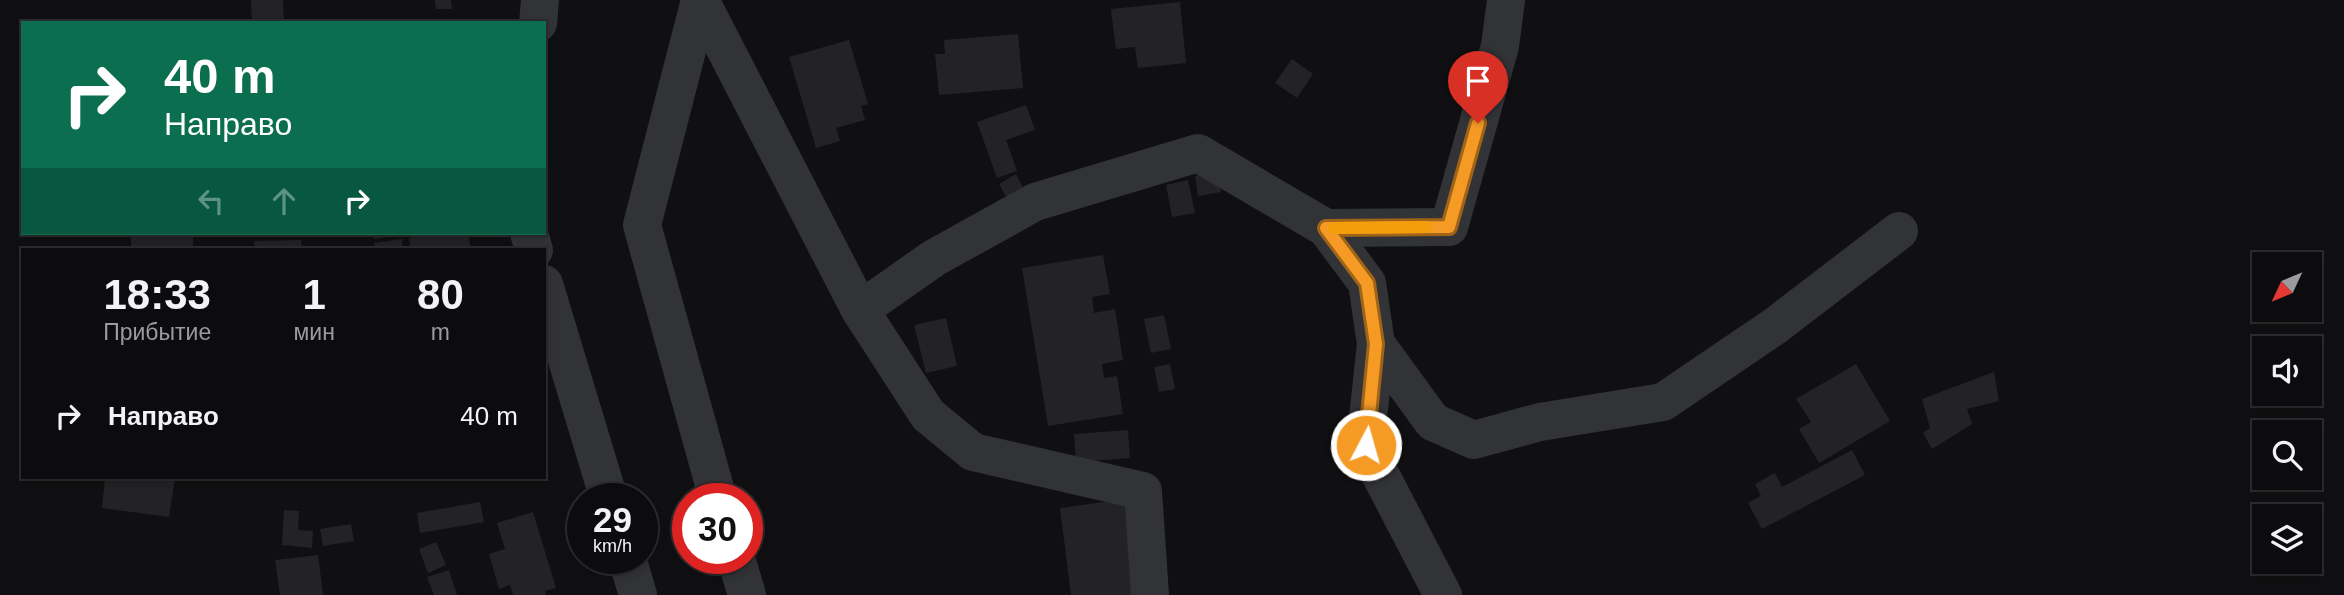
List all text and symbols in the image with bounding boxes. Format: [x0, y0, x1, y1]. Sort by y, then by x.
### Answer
icon: right [49, 49, 140, 140]
text: 40 m [164, 49, 276, 103]
pin [1448, 51, 1508, 123]
icon: arrive [1459, 62, 1497, 100]
text: Направо [164, 106, 292, 142]
icon: left [192, 182, 230, 220]
icon: ahead [265, 182, 303, 220]
icon: right [338, 182, 376, 220]
north arrow [2252, 252, 2322, 322]
map controls [2252, 252, 2322, 574]
text: 18:33 [104, 271, 211, 318]
text: 1 [302, 271, 326, 318]
text: 80 [417, 271, 464, 318]
text: Прибытие [103, 319, 211, 345]
text: мин [293, 319, 335, 345]
text: m [431, 319, 450, 345]
button: sound [2252, 336, 2322, 406]
icon: right [49, 397, 87, 435]
text: Направо [108, 401, 219, 431]
text: 40 m [460, 401, 518, 431]
position arrow [1329, 408, 1403, 482]
button: search [2252, 420, 2322, 490]
speed limit sign: 30 [672, 483, 763, 574]
text: 29 [593, 500, 632, 539]
button: layers [2252, 504, 2322, 574]
text: km/h [593, 536, 632, 556]

